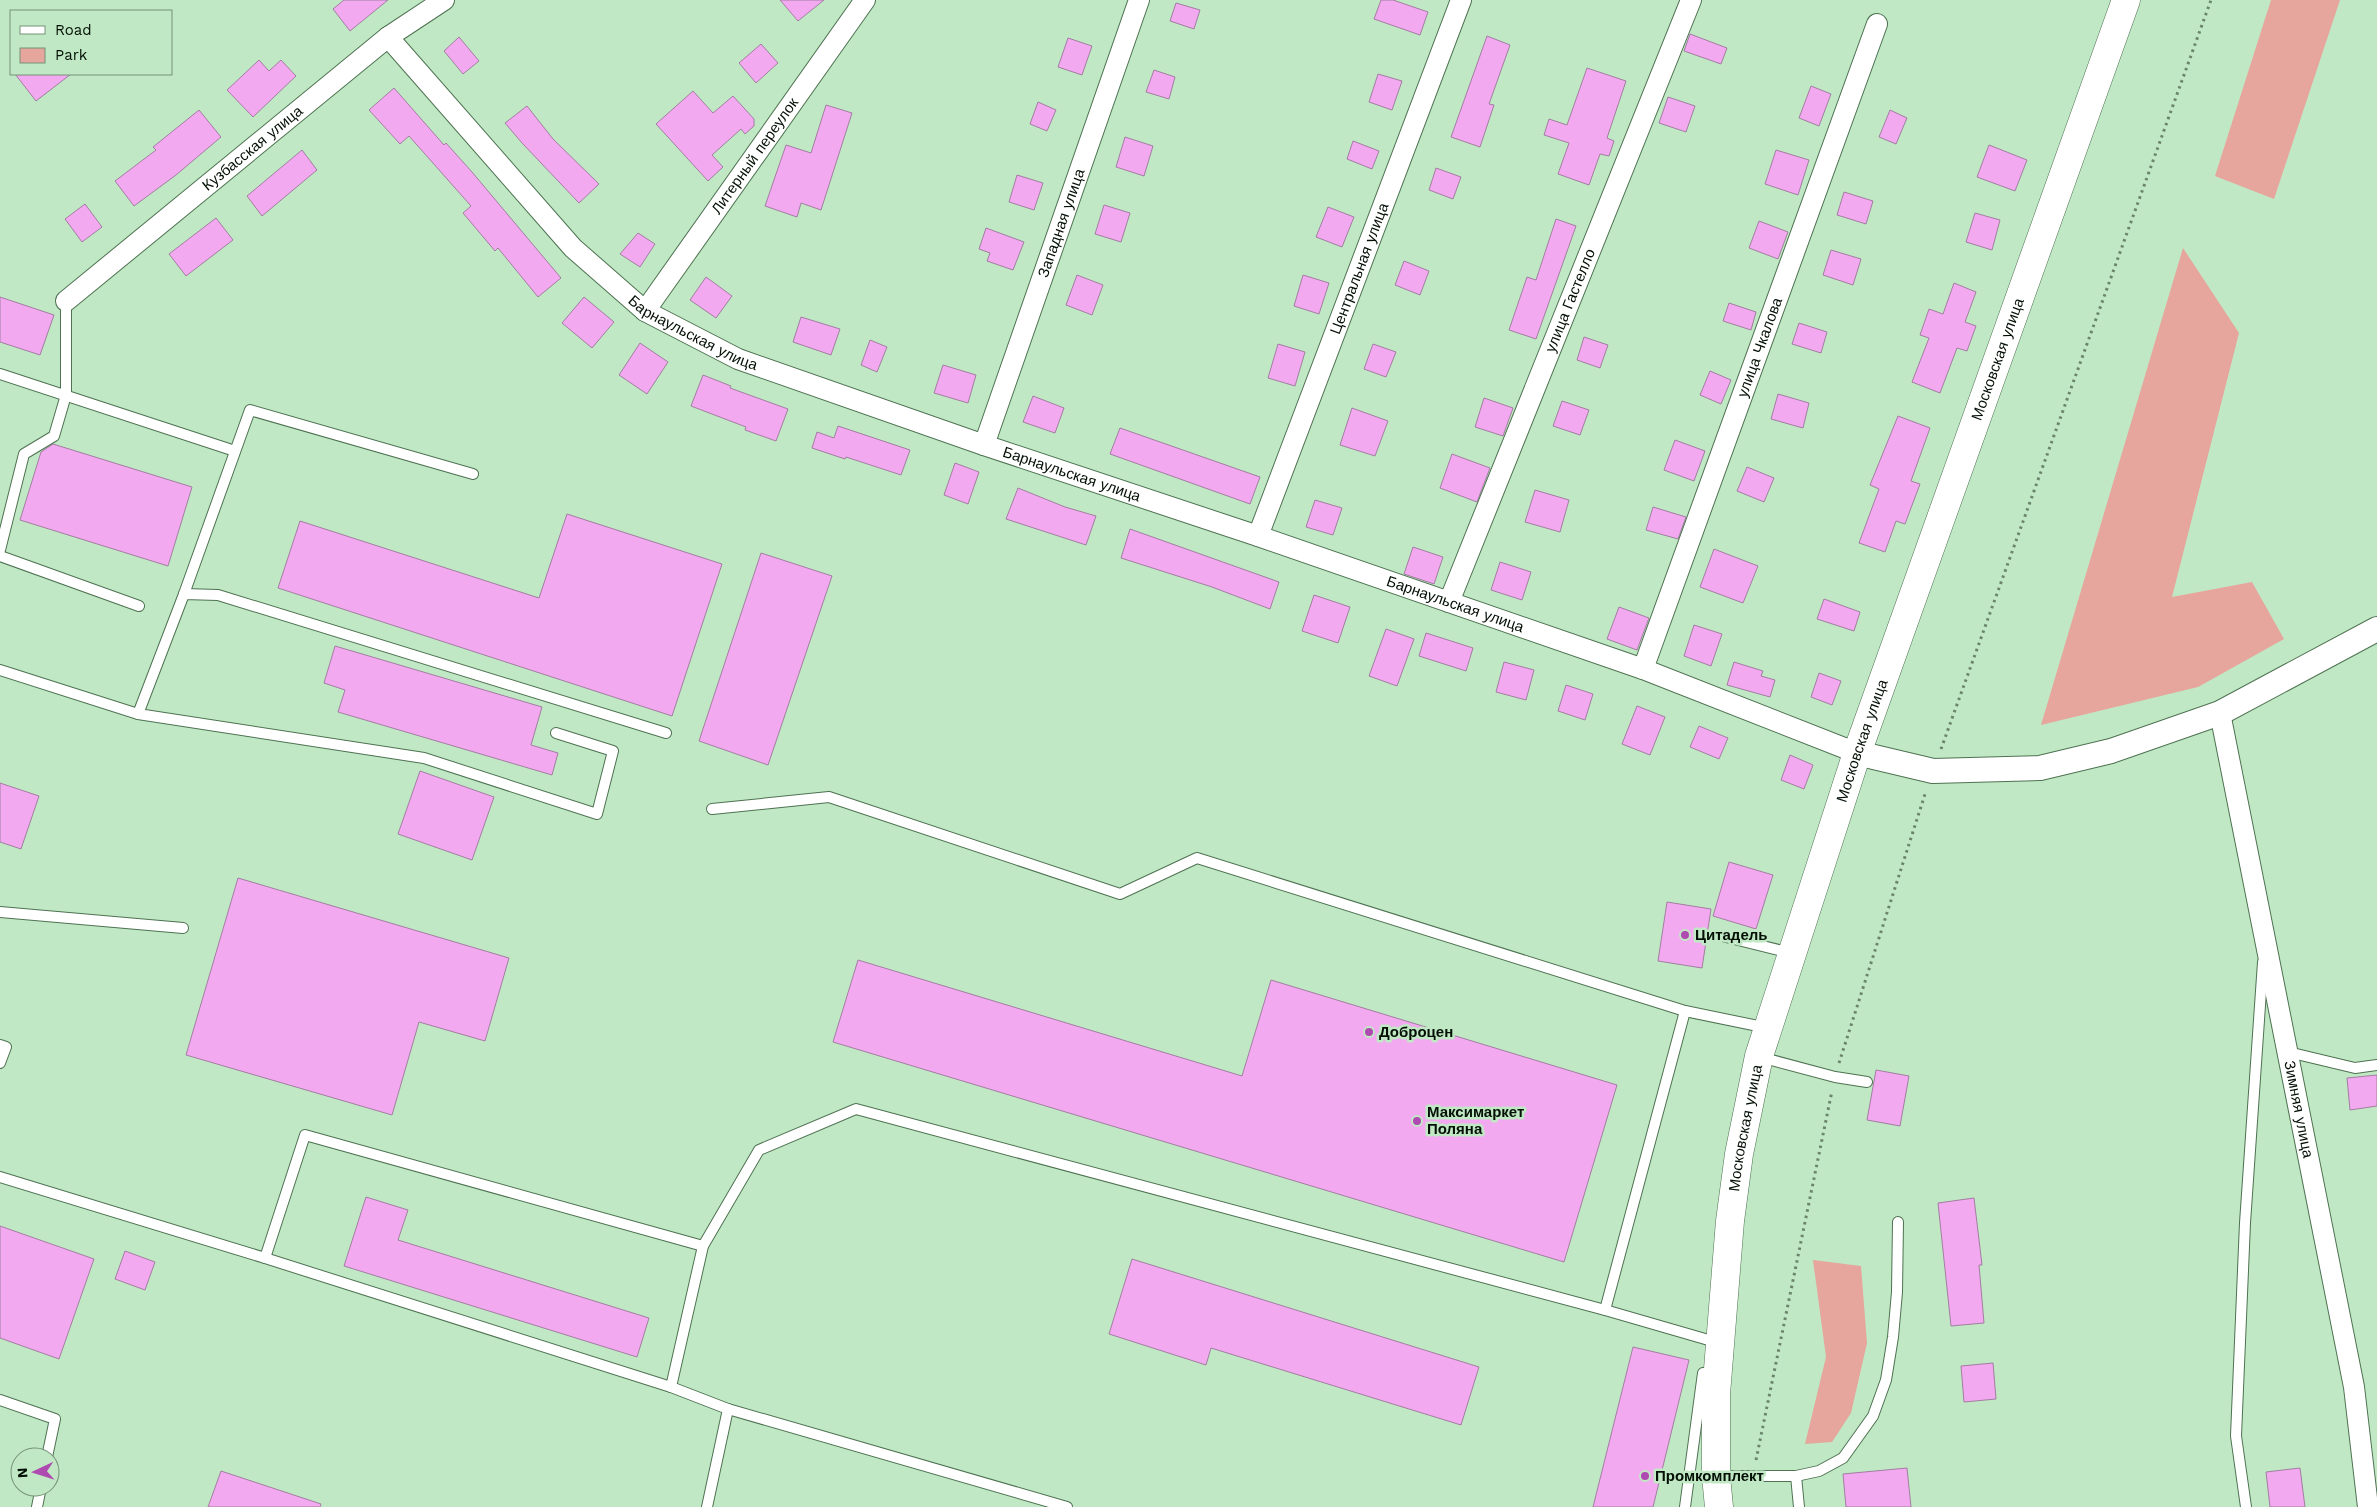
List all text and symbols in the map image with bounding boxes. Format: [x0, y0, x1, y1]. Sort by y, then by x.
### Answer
legend [10, 10, 172, 75]
text: Road [55, 21, 92, 39]
text: Park [55, 46, 88, 64]
street label: Литерный переулок [707, 94, 802, 218]
street label: Кузбасская улица [199, 101, 307, 195]
street label: Западная улица [1034, 166, 1089, 280]
street label: Центральная улица [1326, 200, 1393, 337]
street label: улица Гастелло [1541, 246, 1599, 355]
street label: Барнаульская улица [625, 292, 761, 374]
street label: улица Чкалова [1733, 294, 1786, 400]
street label: Московская улица [1968, 295, 2028, 423]
street label: Барнаульская улица [1001, 443, 1144, 506]
street label: Барнаульская улица [1384, 572, 1527, 636]
street label: Московская улица [1833, 676, 1892, 804]
place label: Цитадель [1695, 926, 1767, 944]
marker: Цитадель [1679, 929, 1691, 941]
place label: Доброцен [1379, 1023, 1453, 1041]
marker: Доброцен [1363, 1026, 1375, 1038]
street label: Зимняя улица [2280, 1059, 2317, 1160]
street label: Московская улица [1725, 1062, 1766, 1193]
place label: Максимаркет Поляна [1427, 1103, 1524, 1138]
marker: Максимаркет Поляна [1411, 1115, 1423, 1127]
north arrow [10, 1447, 60, 1497]
text: N [14, 1467, 30, 1479]
place label: Промкомплект [1655, 1467, 1764, 1485]
marker: Промкомплект [1639, 1470, 1651, 1482]

